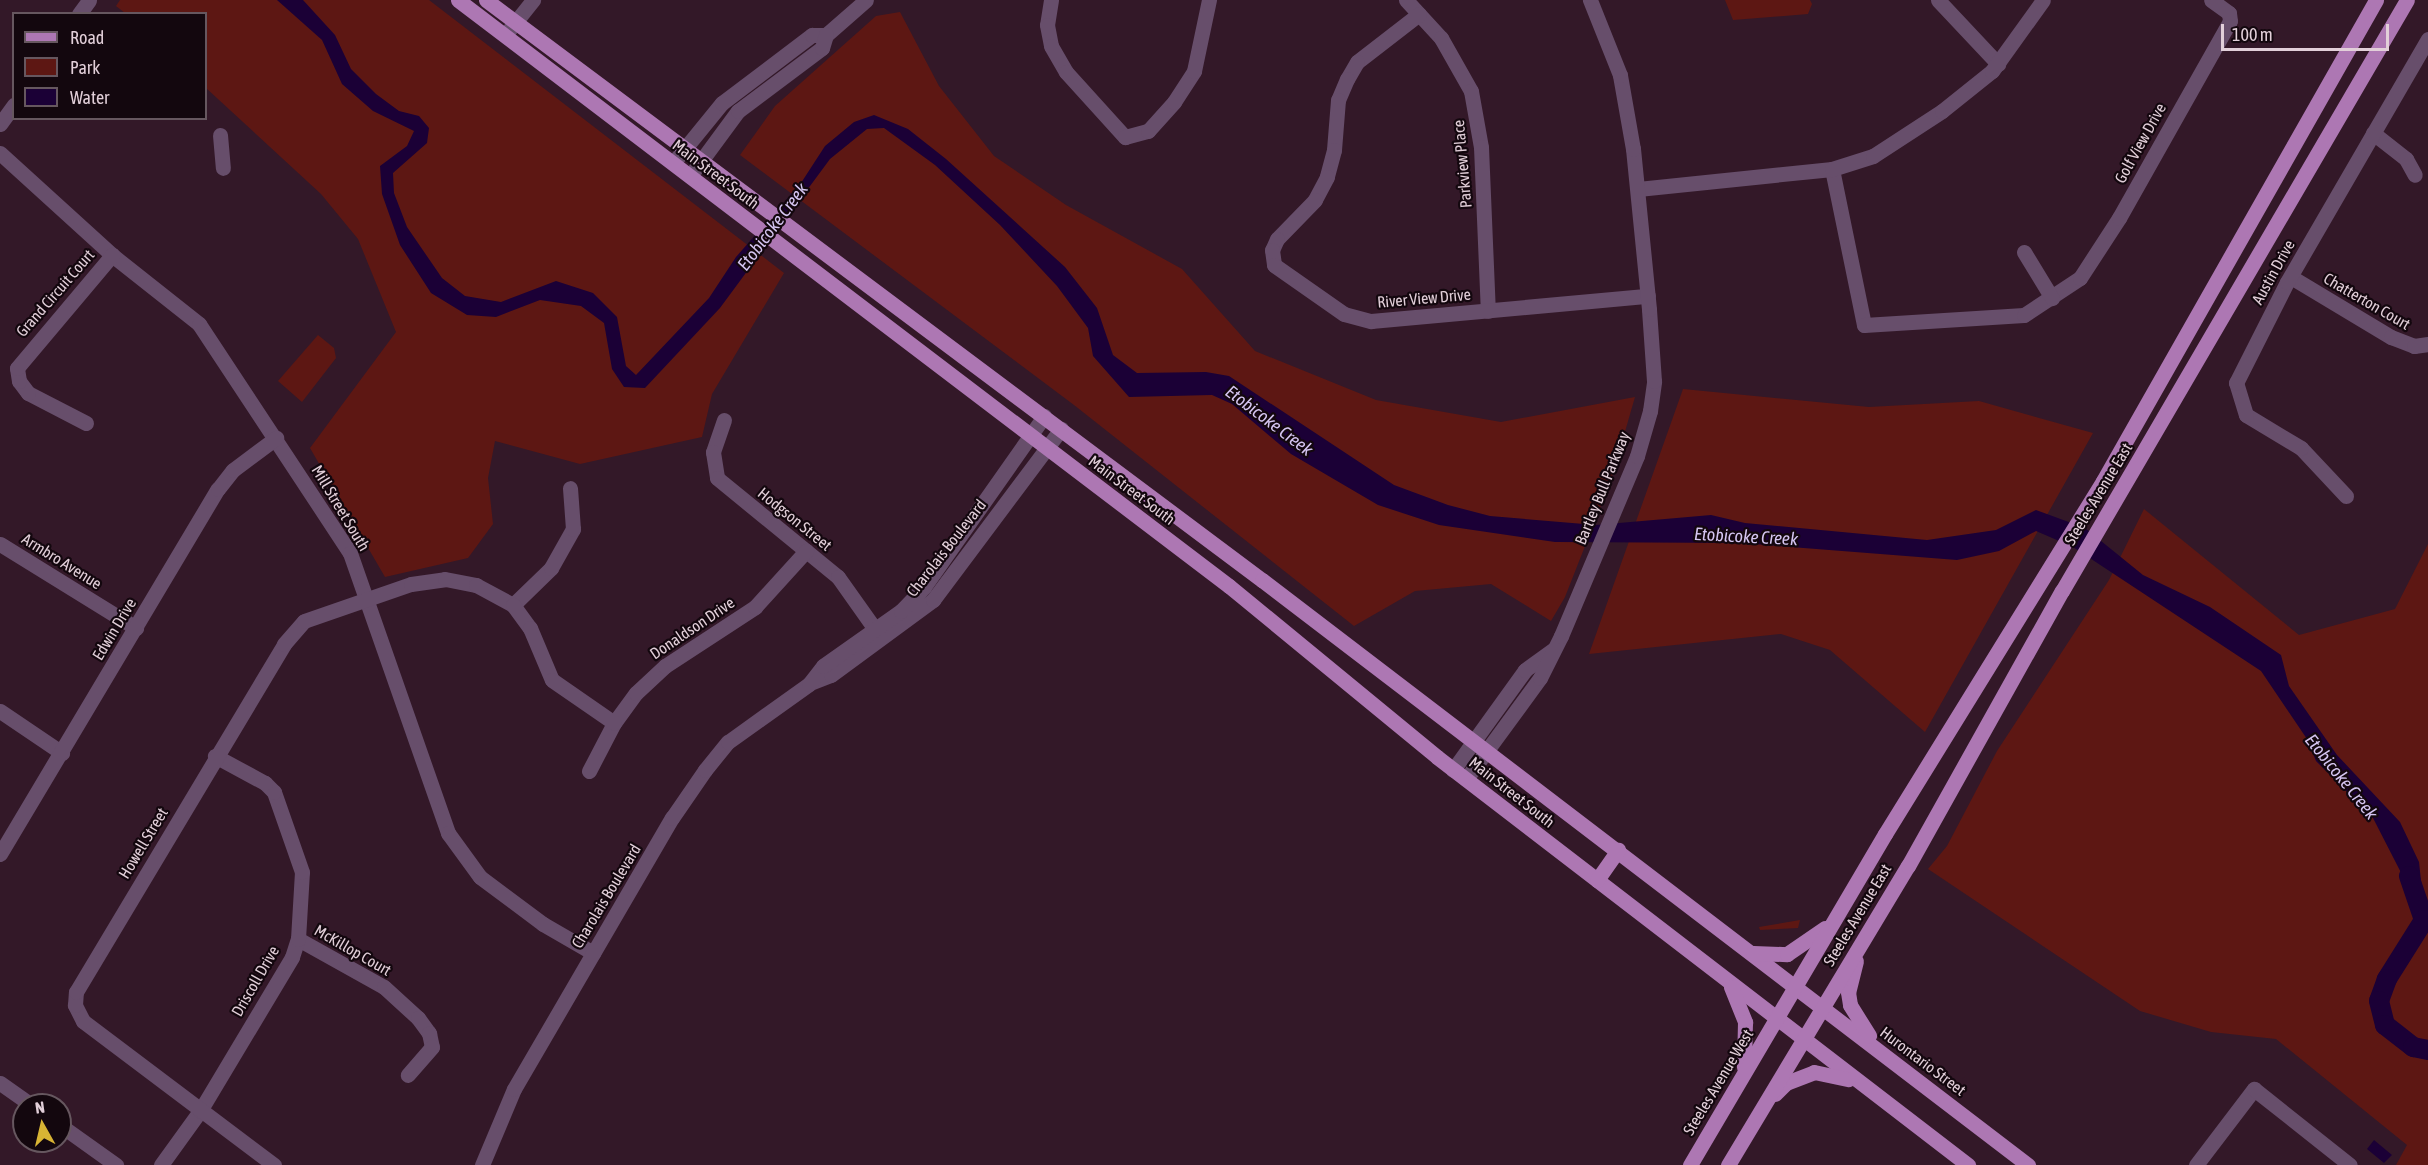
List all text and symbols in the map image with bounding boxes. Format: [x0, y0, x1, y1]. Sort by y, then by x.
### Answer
legend [12, 12, 207, 120]
scale bar [2224, 12, 2392, 50]
text: 100 m [2232, 24, 2273, 45]
text: Road [70, 27, 104, 48]
text: Park [70, 57, 100, 78]
text: Water [70, 87, 109, 108]
street label: Golf View Drive [2110, 100, 2170, 186]
street label: Parkview Place [1449, 119, 1475, 209]
street label: Main Street South [669, 135, 763, 213]
water label: Etobicoke Creek [733, 179, 813, 275]
street label: Austin Drive [2248, 237, 2298, 307]
street label: Grand Circuit Court [12, 245, 98, 341]
street label: Chatterton Court [2320, 268, 2414, 334]
street label: River View Drive [1376, 284, 1472, 312]
water label: Etobicoke Creek [1221, 381, 1317, 461]
street label: Bartley Bull Parkway [1571, 429, 1633, 547]
street label: Steeles Avenue East [2060, 439, 2136, 549]
street label: Main Street South [1085, 451, 1179, 529]
street label: Mill Street South [308, 462, 374, 554]
street label: Hodgson Street [754, 483, 836, 555]
street label: Charolais Boulevard [902, 496, 990, 600]
water label: Etobicoke Creek [1694, 523, 1798, 551]
street label: Armbro Avenue [19, 529, 105, 593]
street label: Donaldson Drive [646, 593, 738, 663]
street label: Edwin Drive [88, 595, 140, 663]
water label: Etobicoke Creek [2300, 730, 2382, 824]
street label: Main Street South [1465, 753, 1559, 831]
street label: Howell Street [114, 804, 172, 882]
street label: Charolais Boulevard [567, 840, 645, 952]
street label: Steeles Avenue East [1819, 860, 1895, 970]
street label: McKillop Court [311, 920, 395, 980]
street label: Driscoll Drive [227, 942, 283, 1020]
street label: Hurontario Street [1876, 1023, 1970, 1099]
street label: Steeles Avenue West [1679, 1026, 1757, 1138]
north arrow [12, 1093, 72, 1153]
text: N [34, 1098, 46, 1117]

